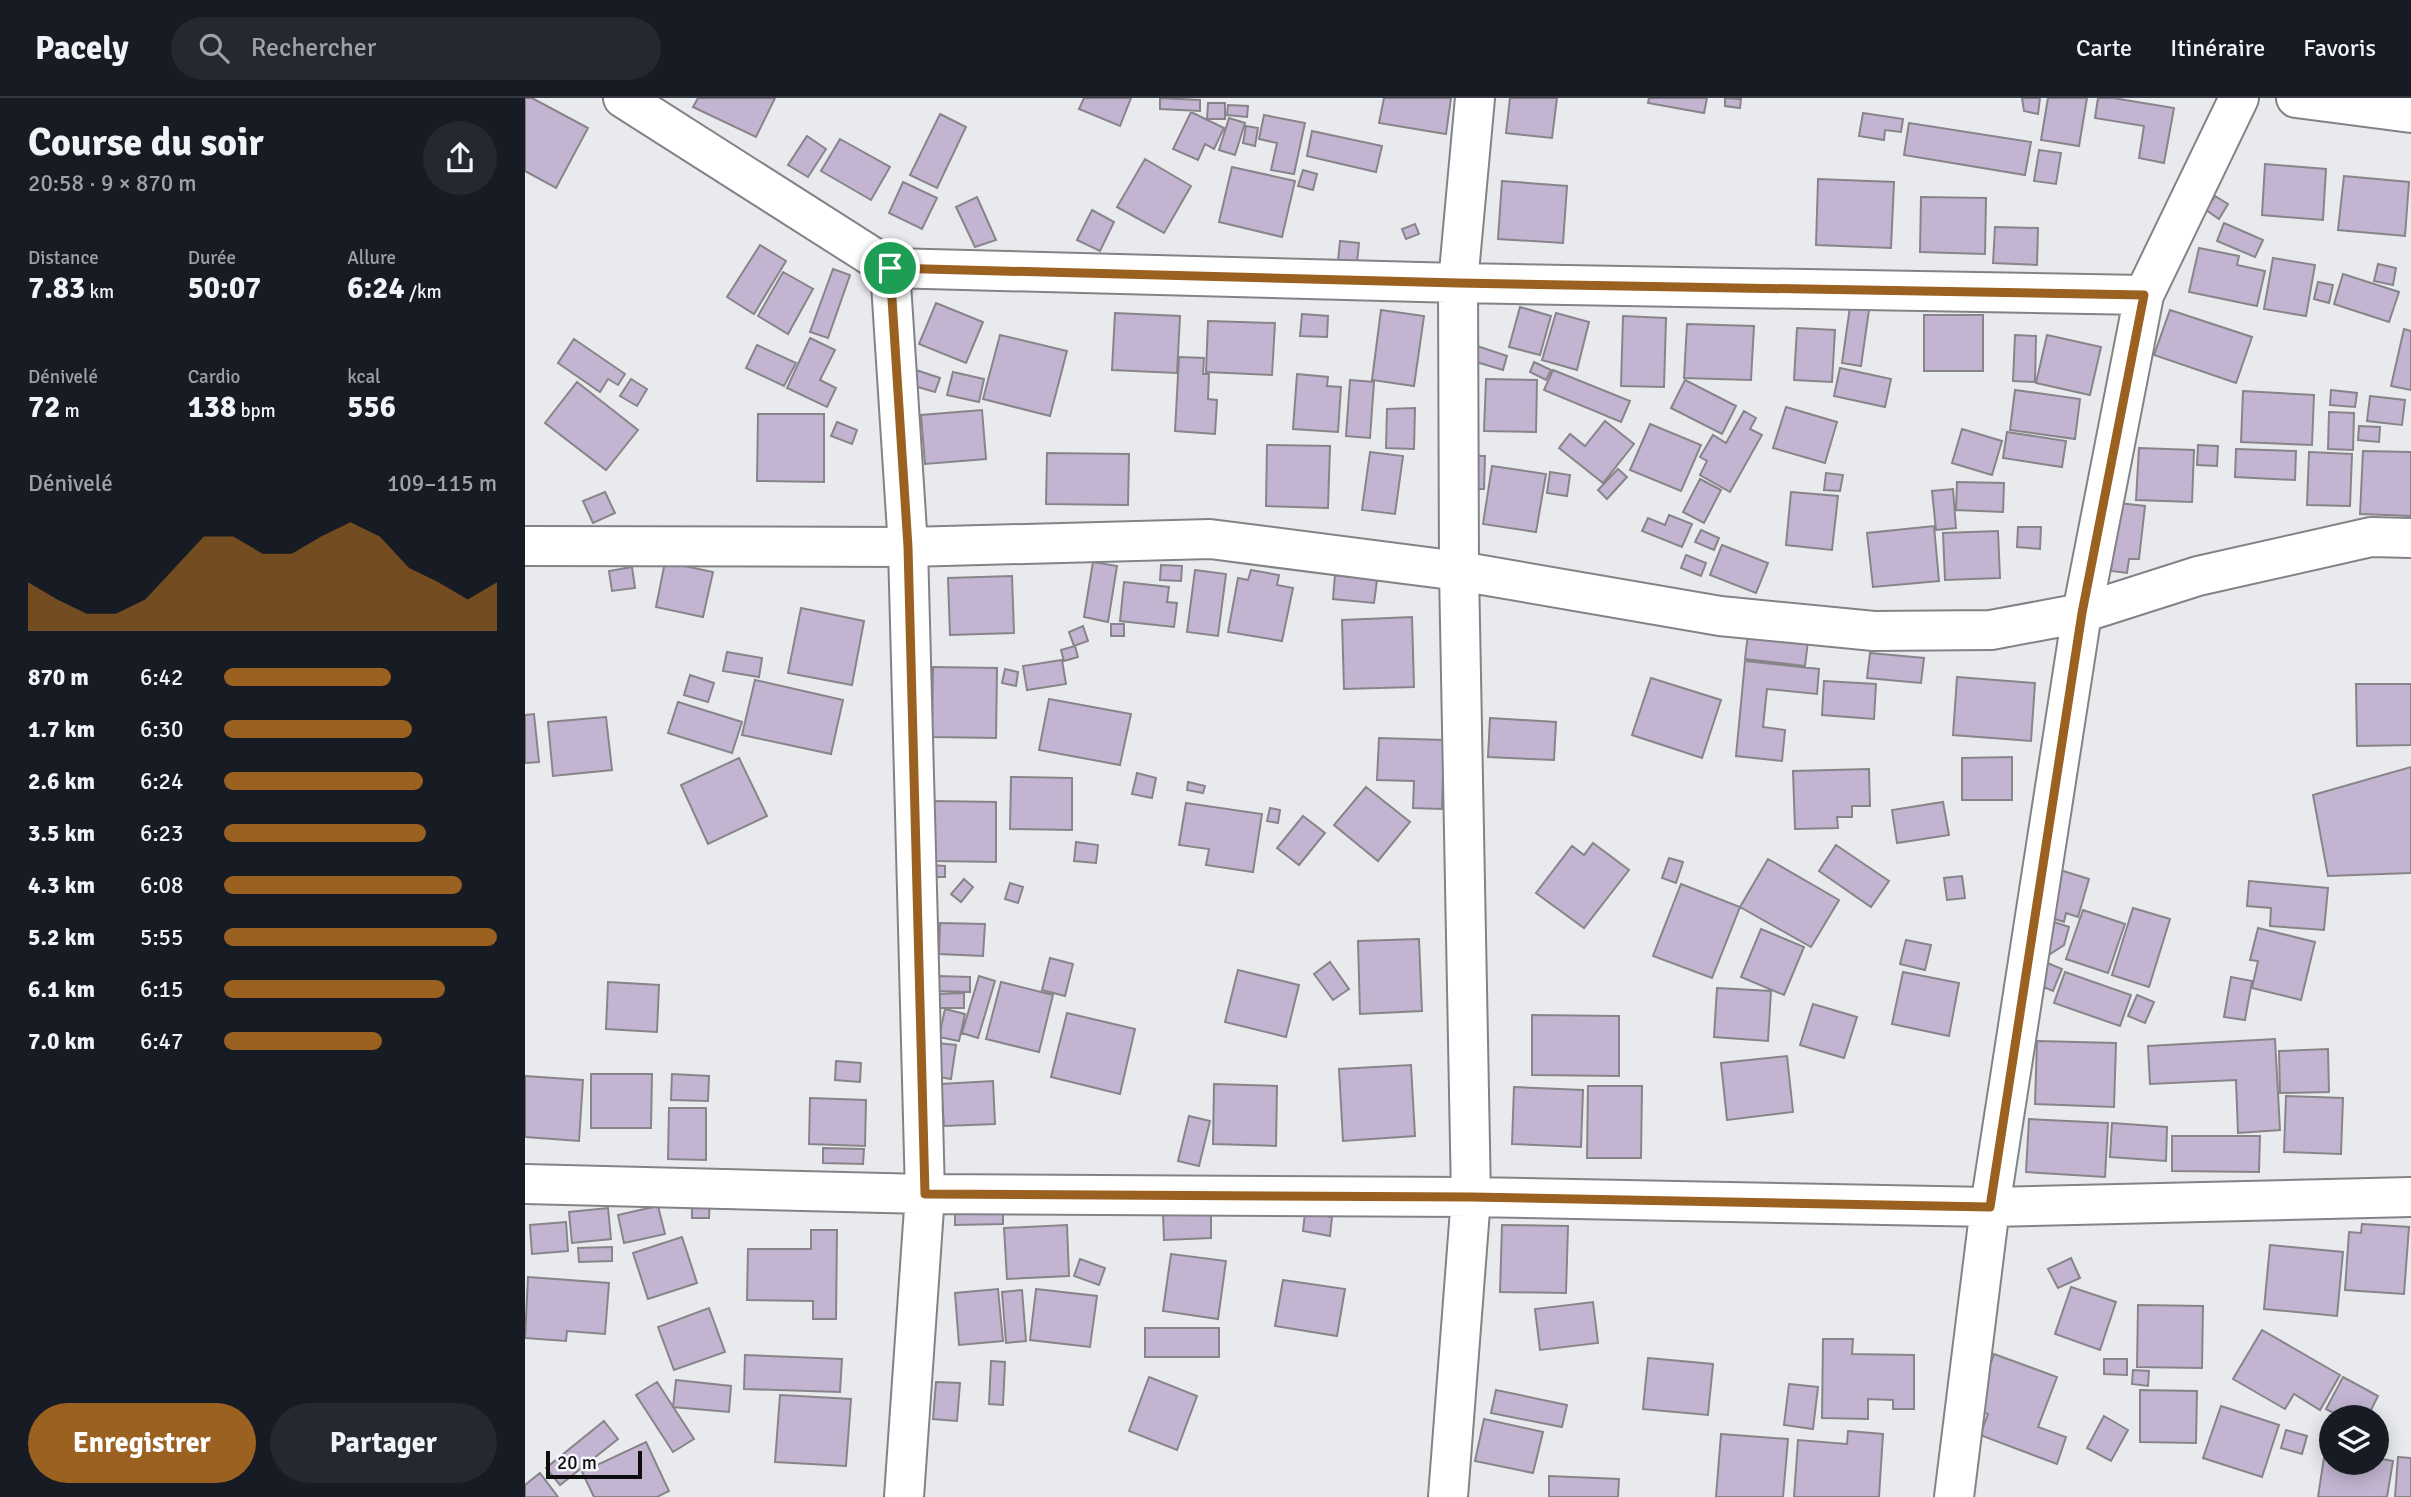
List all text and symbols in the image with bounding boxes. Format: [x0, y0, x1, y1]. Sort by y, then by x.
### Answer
search box [171, 17, 661, 80]
text: Pacely [35, 28, 129, 69]
icon: search [195, 29, 233, 67]
text: Rechercher [251, 32, 376, 64]
text: Carte [2076, 33, 2132, 63]
text: Itinéraire [2170, 33, 2265, 63]
text: Favoris [2303, 33, 2376, 63]
text: Course du soir [28, 119, 264, 166]
button: share [423, 121, 497, 195]
text: 20:58 · 9 × 870 m [28, 169, 197, 198]
pin [860, 238, 920, 298]
text: Distance [28, 246, 99, 270]
text: Durée [188, 246, 236, 270]
text: Allure [347, 246, 396, 270]
icon: arrive [871, 249, 909, 287]
text: 7.83 [28, 270, 85, 307]
text: 50:07 [188, 270, 261, 307]
text: 6:24 [347, 270, 405, 307]
text: km [85, 280, 114, 304]
text: /km [405, 280, 442, 304]
text: Dénivelé [28, 365, 98, 389]
text: Cardio [188, 365, 240, 389]
text: kcal [347, 365, 381, 389]
text: 72 [28, 389, 60, 426]
text: 138 [188, 389, 236, 426]
text: 556 [347, 389, 396, 426]
text: m [60, 399, 80, 423]
text: bpm [236, 399, 276, 423]
text: Dénivelé [28, 469, 113, 498]
text: 109–115 m [387, 469, 497, 498]
text: 870 m [28, 663, 89, 692]
text: 6:42 [140, 663, 183, 692]
text: 1.7 km [28, 715, 95, 744]
text: 6:30 [140, 715, 183, 744]
text: 2.6 km [28, 767, 95, 796]
text: 6:24 [140, 767, 183, 796]
text: 3.5 km [28, 819, 95, 848]
text: 6:23 [140, 819, 183, 848]
text: 4.3 km [28, 871, 95, 900]
text: 6:08 [140, 871, 183, 900]
text: 5.2 km [28, 923, 95, 952]
text: 5:55 [140, 923, 183, 952]
text: 6.1 km [28, 975, 95, 1004]
text: 6:15 [140, 975, 183, 1004]
text: 7.0 km [28, 1027, 95, 1056]
text: 6:47 [140, 1027, 183, 1056]
button: Enregistrer [28, 1403, 256, 1483]
button: Partager [270, 1403, 497, 1483]
map controls [2319, 1405, 2389, 1475]
button: layers [2319, 1405, 2389, 1475]
scale bar [546, 1448, 642, 1480]
text: 20 m [557, 1451, 597, 1475]

